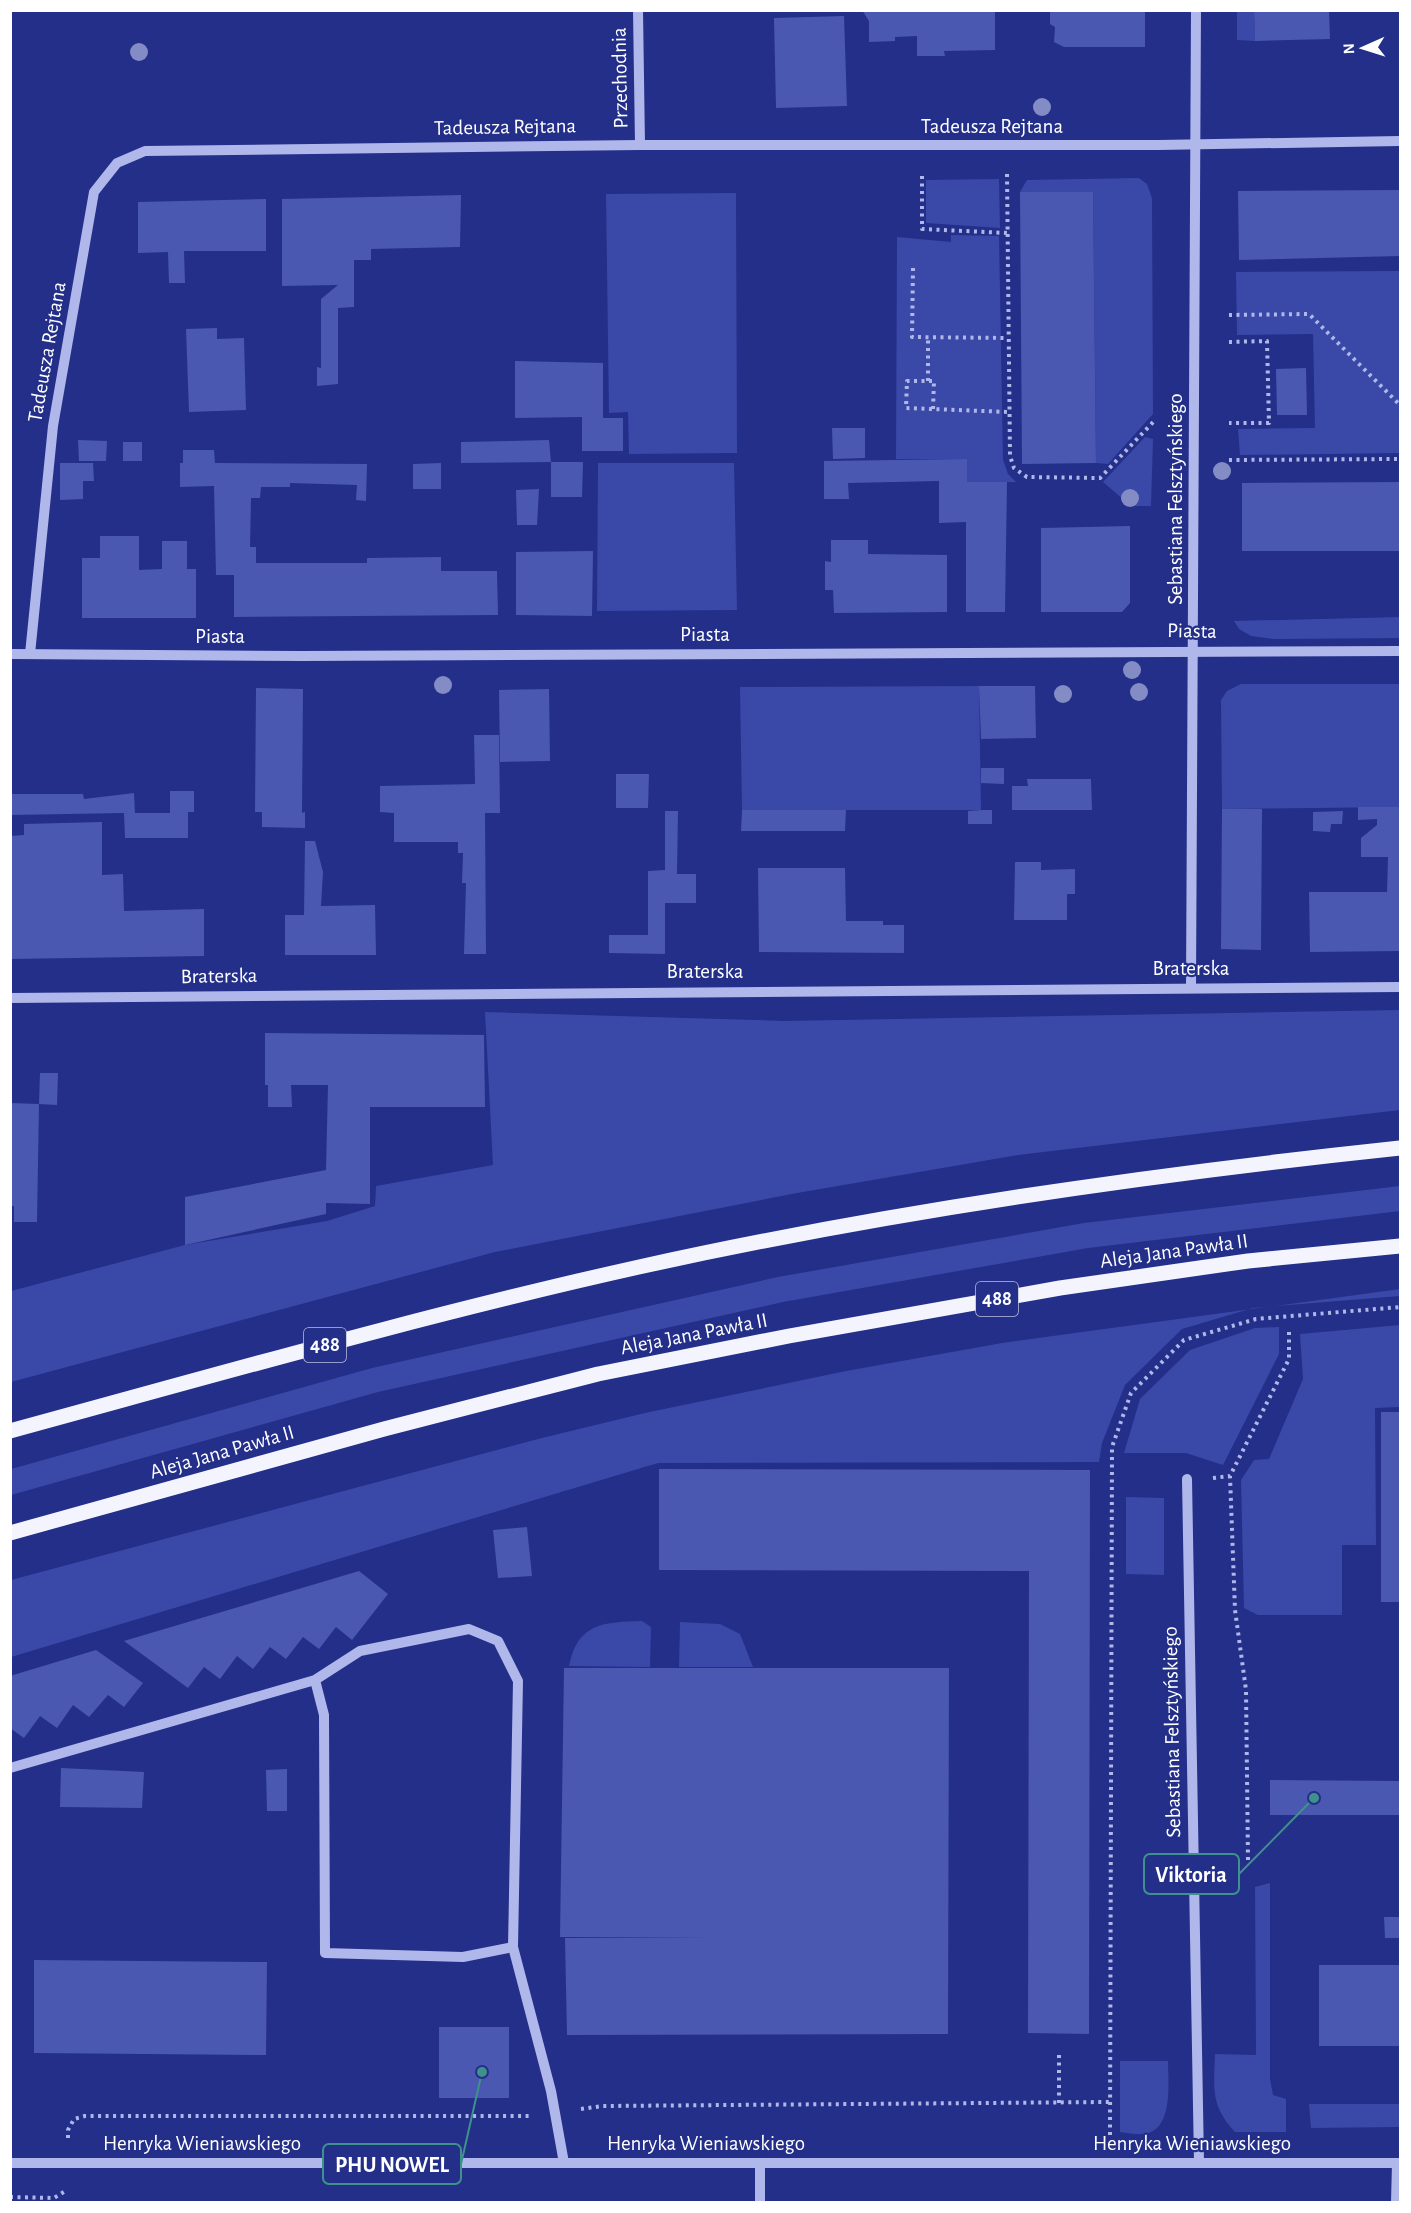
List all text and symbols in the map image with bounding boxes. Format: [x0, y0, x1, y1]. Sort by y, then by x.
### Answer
north arrow [1333, 18, 1393, 78]
street label: Przechodnia [609, 27, 631, 129]
text: N [1341, 43, 1357, 55]
street label: Tadeusza Rejtana [434, 115, 577, 139]
street label: Tadeusza Rejtana [921, 116, 1063, 137]
street label: Tadeusza Rejtana [24, 280, 70, 424]
street label: Sebastiana Felsztyńskiego [1165, 393, 1186, 605]
street label: Piasta [1167, 620, 1217, 642]
street label: Piasta [680, 624, 730, 645]
street label: Piasta [195, 626, 245, 647]
street label: Braterska [1153, 958, 1230, 979]
street label: Braterska [667, 961, 744, 982]
street label: Braterska [180, 965, 258, 987]
street label: Aleja Jana Pawła II [1099, 1230, 1249, 1272]
road number: 488 [976, 1282, 1018, 1316]
street label: Aleja Jana Pawła II [619, 1309, 769, 1359]
road number: 488 [304, 1328, 346, 1362]
street label: Aleja Jana Pawła II [147, 1421, 297, 1483]
street label: Sebastiana Felsztyńskiego [1160, 1626, 1184, 1838]
callout: Viktoria [1144, 1854, 1239, 1894]
text: Viktoria [1155, 1864, 1227, 1886]
street label: Henryka Wieniawskiego [103, 2133, 301, 2154]
street label: Henryka Wieniawskiego [607, 2133, 805, 2154]
street label: Henryka Wieniawskiego [1093, 2133, 1291, 2154]
callout: PHU NOWEL [323, 2144, 461, 2184]
text: PHU NOWEL [335, 2154, 450, 2176]

